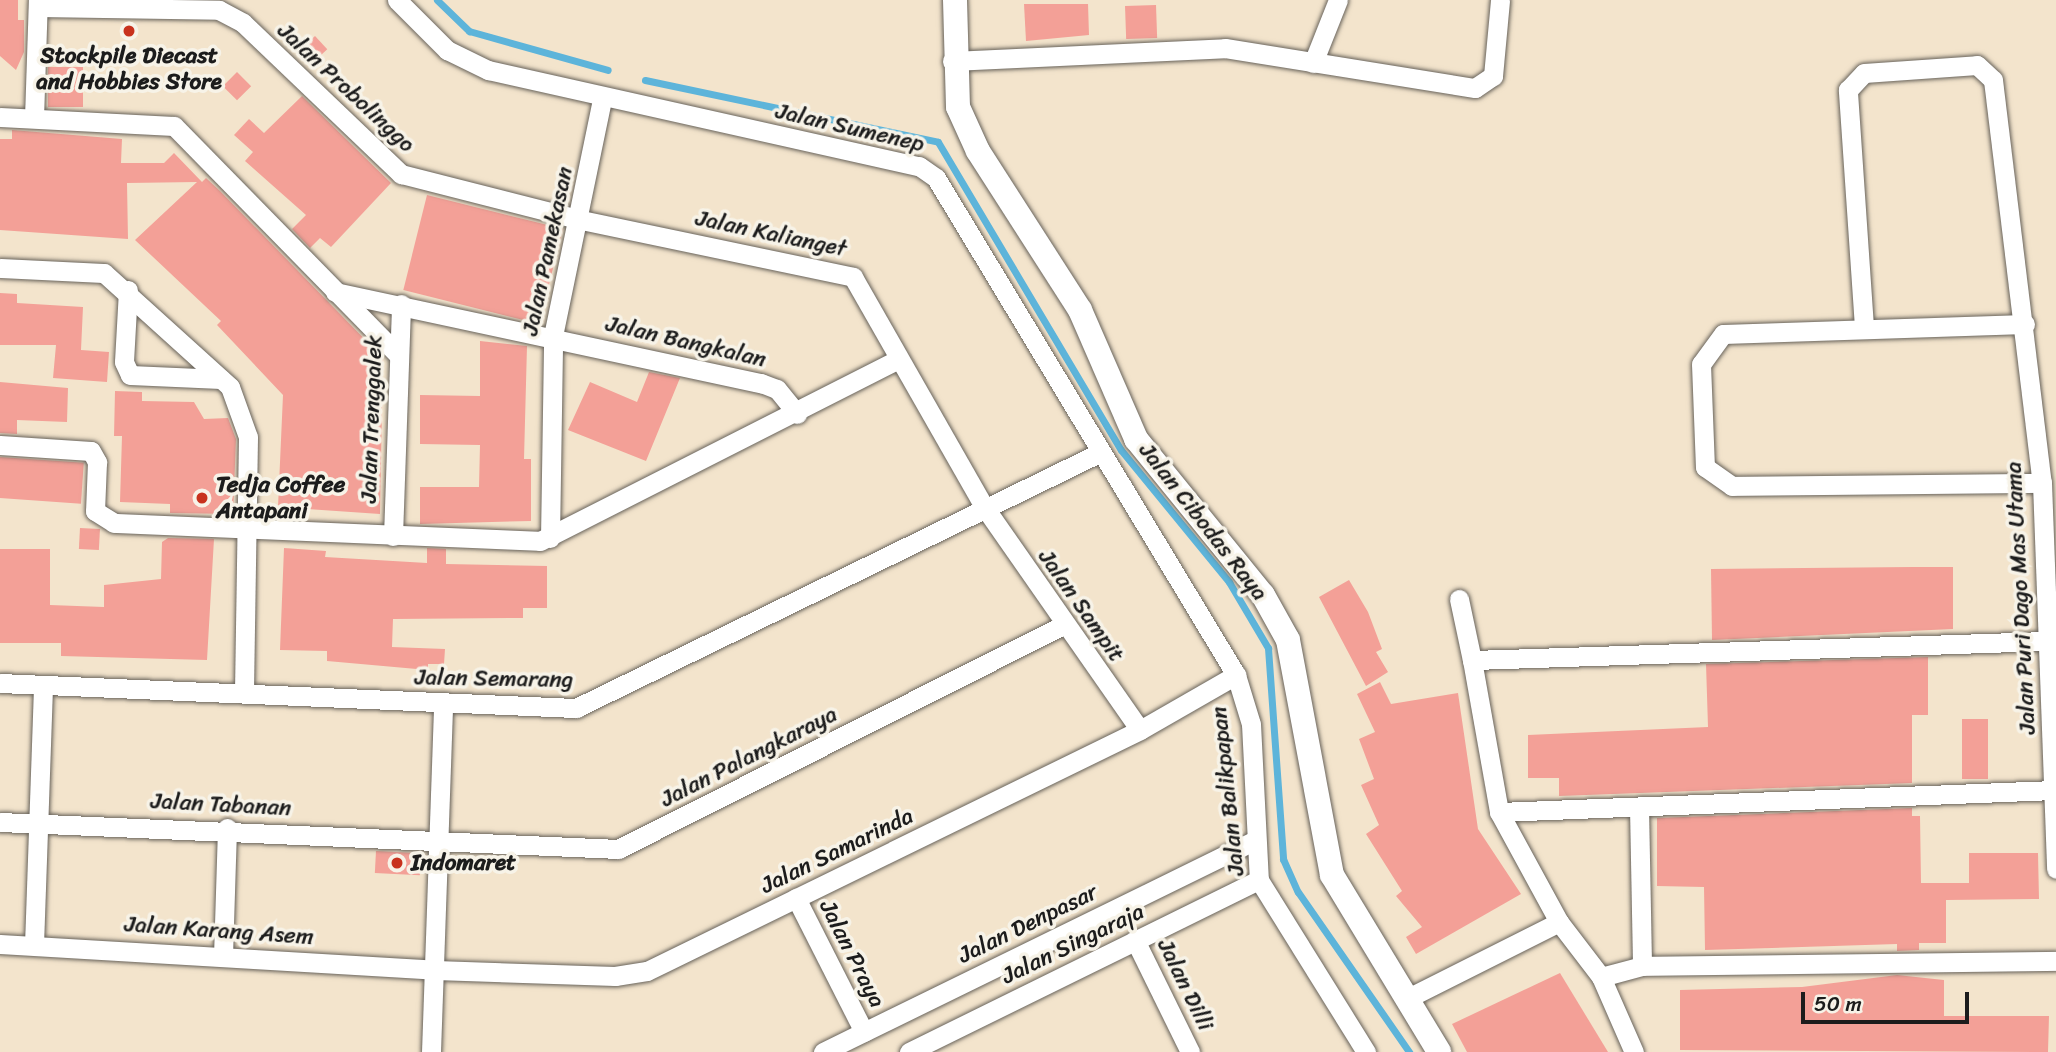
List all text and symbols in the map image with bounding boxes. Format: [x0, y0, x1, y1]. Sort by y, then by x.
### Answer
street label: Jalan Probolinggo [271, 17, 421, 159]
marker: Stockpile Diecast and Hobbies Store [121, 23, 137, 39]
place label: Stockpile Diecast and Hobbies Store [36, 42, 222, 96]
street label: Jalan Sumenep [773, 98, 927, 158]
street label: Jalan Pamekasan [517, 165, 579, 337]
street label: Jalan Kalianget [692, 204, 850, 264]
street label: Jalan Bangkalan [603, 310, 769, 374]
street label: Jalan Trenggalek [355, 335, 389, 503]
street label: Jalan Cibodas Raya [1133, 438, 1273, 606]
street label: Jalan Puri Dago Mas Utama [2000, 460, 2042, 736]
place label: Tedja Coffee Antapani [216, 471, 345, 525]
marker: Tedja Coffee Antapani [194, 490, 210, 506]
street label: Jalan Sampit [1032, 545, 1130, 667]
street label: Jalan Semarang [414, 664, 574, 694]
street label: Jalan Palangkaraya [656, 701, 842, 813]
street label: Jalan Balikpapan [1205, 705, 1251, 877]
street label: Jalan Tabanan [150, 788, 292, 822]
street label: Jalan Samarinda [756, 802, 918, 900]
place label: Indomaret [411, 849, 516, 877]
marker: Indomaret [389, 855, 405, 871]
street label: Jalan Denpasar [954, 879, 1102, 969]
street label: Jalan Praya [813, 896, 891, 1012]
street label: Jalan Singaraja [997, 898, 1149, 990]
street label: Jalan Karang Asem [123, 911, 315, 951]
street label: Jalan Dilli [1151, 935, 1219, 1035]
scale bar [1804, 978, 1972, 1022]
text: 50 m [1814, 985, 1862, 1023]

